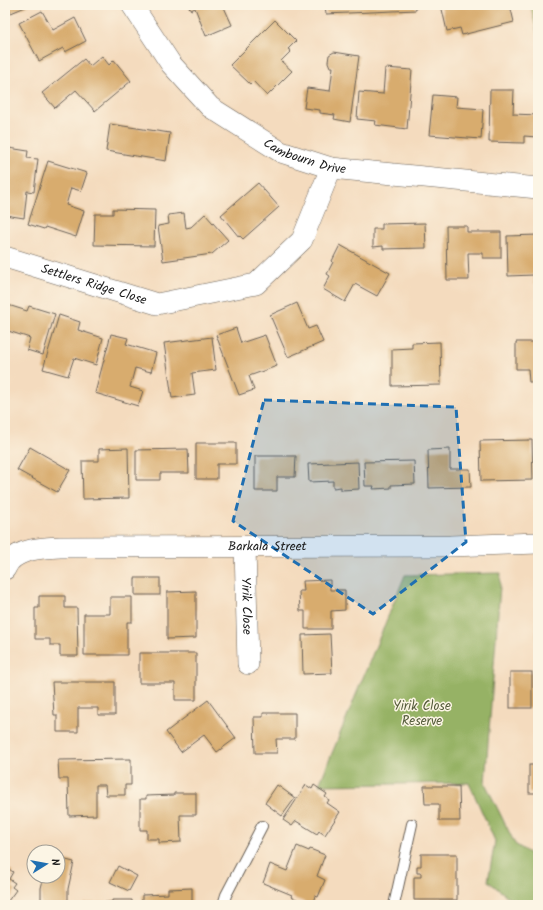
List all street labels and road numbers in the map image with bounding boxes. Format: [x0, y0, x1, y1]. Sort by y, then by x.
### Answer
street label: Cambourn Drive [259, 133, 347, 180]
street label: Settlers Ridge Close [38, 258, 149, 311]
street label: Barkala Street [228, 536, 308, 557]
street label: Yirik Close [235, 577, 258, 635]

